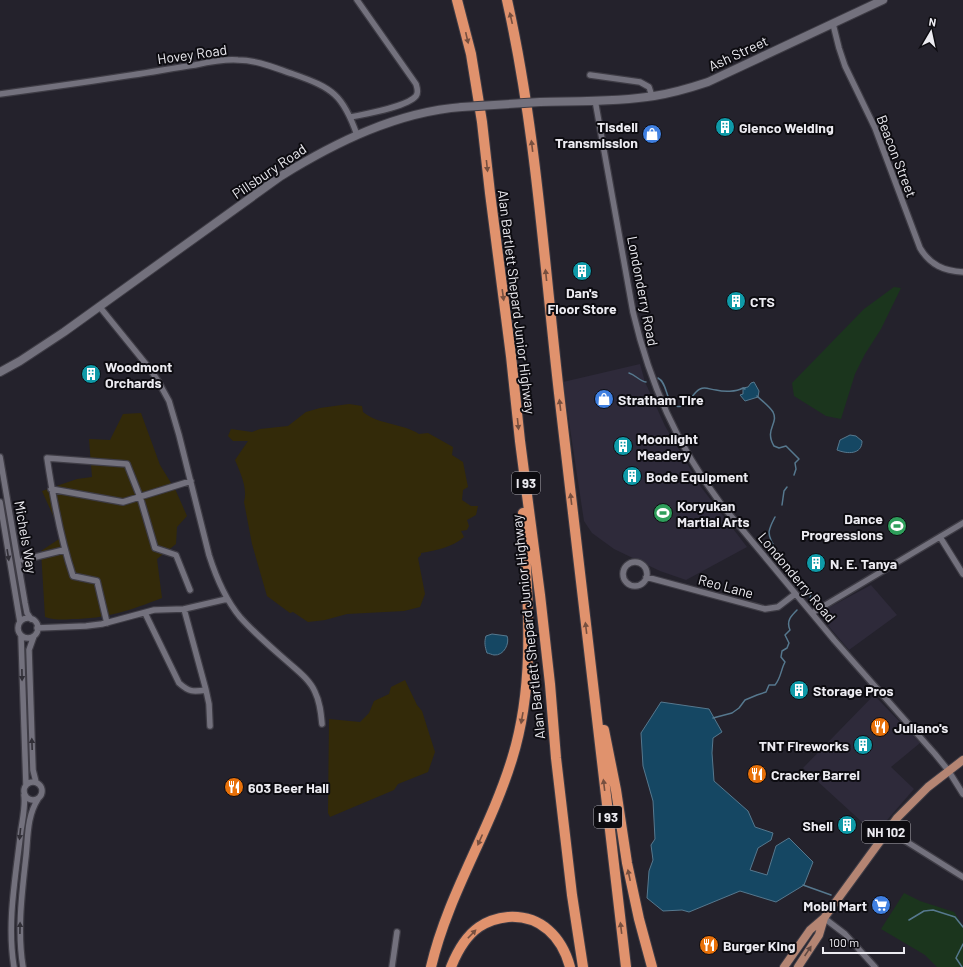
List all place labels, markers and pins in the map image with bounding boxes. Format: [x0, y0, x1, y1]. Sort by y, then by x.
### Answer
building icon: Glenco Welding [714, 116, 736, 138]
place label: Tisdell Transmission [555, 118, 638, 151]
place label: Glenco Welding [739, 119, 834, 136]
shop icon: Tisdell Transmission [641, 123, 663, 145]
building icon: Dan's Floor Store [571, 260, 593, 282]
place label: Dan's Floor Store [547, 284, 617, 317]
building icon: CTS [725, 290, 747, 312]
place label: CTS [750, 293, 775, 310]
place label: Woodmont Orchards [105, 358, 172, 391]
building icon: Woodmont Orchards [80, 363, 102, 385]
shop icon: Stratham Tire [593, 388, 615, 410]
place label: Stratham Tire [618, 391, 704, 408]
place label: Moonlight Meadery [637, 430, 698, 463]
building icon: Moonlight Meadery [612, 435, 634, 457]
building icon: Bode Equipment [621, 465, 643, 487]
place label: Bode Equipment [646, 468, 748, 485]
place label: Koryukan Martial Arts [677, 497, 750, 530]
sports icon: Koryukan Martial Arts [652, 502, 674, 524]
place label: Dance Progressions [801, 510, 883, 543]
sports icon: Dance Progressions [886, 515, 908, 537]
building icon: N. E. Tanya [805, 552, 827, 574]
place label: N. E. Tanya [830, 555, 897, 572]
building icon: Storage Pros [788, 679, 810, 701]
place label: Storage Pros [813, 682, 894, 699]
restaurant icon: Juliano's [869, 716, 891, 738]
place label: Juliano's [894, 719, 948, 736]
building icon: TNT Fireworks [852, 734, 874, 756]
place label: TNT Fireworks [759, 737, 849, 754]
restaurant icon: Cracker Barrel [746, 763, 768, 785]
place label: Cracker Barrel [771, 766, 860, 783]
restaurant icon: 603 Beer Hall [223, 776, 245, 798]
place label: 603 Beer Hall [248, 779, 329, 796]
building icon: Shell [836, 814, 858, 836]
place label: Shell [803, 817, 833, 834]
supermarket icon: Mobil Mart [870, 894, 892, 916]
place label: Mobil Mart [803, 897, 867, 914]
restaurant icon: Burger King [698, 934, 720, 956]
place label: Burger King [723, 937, 796, 954]

